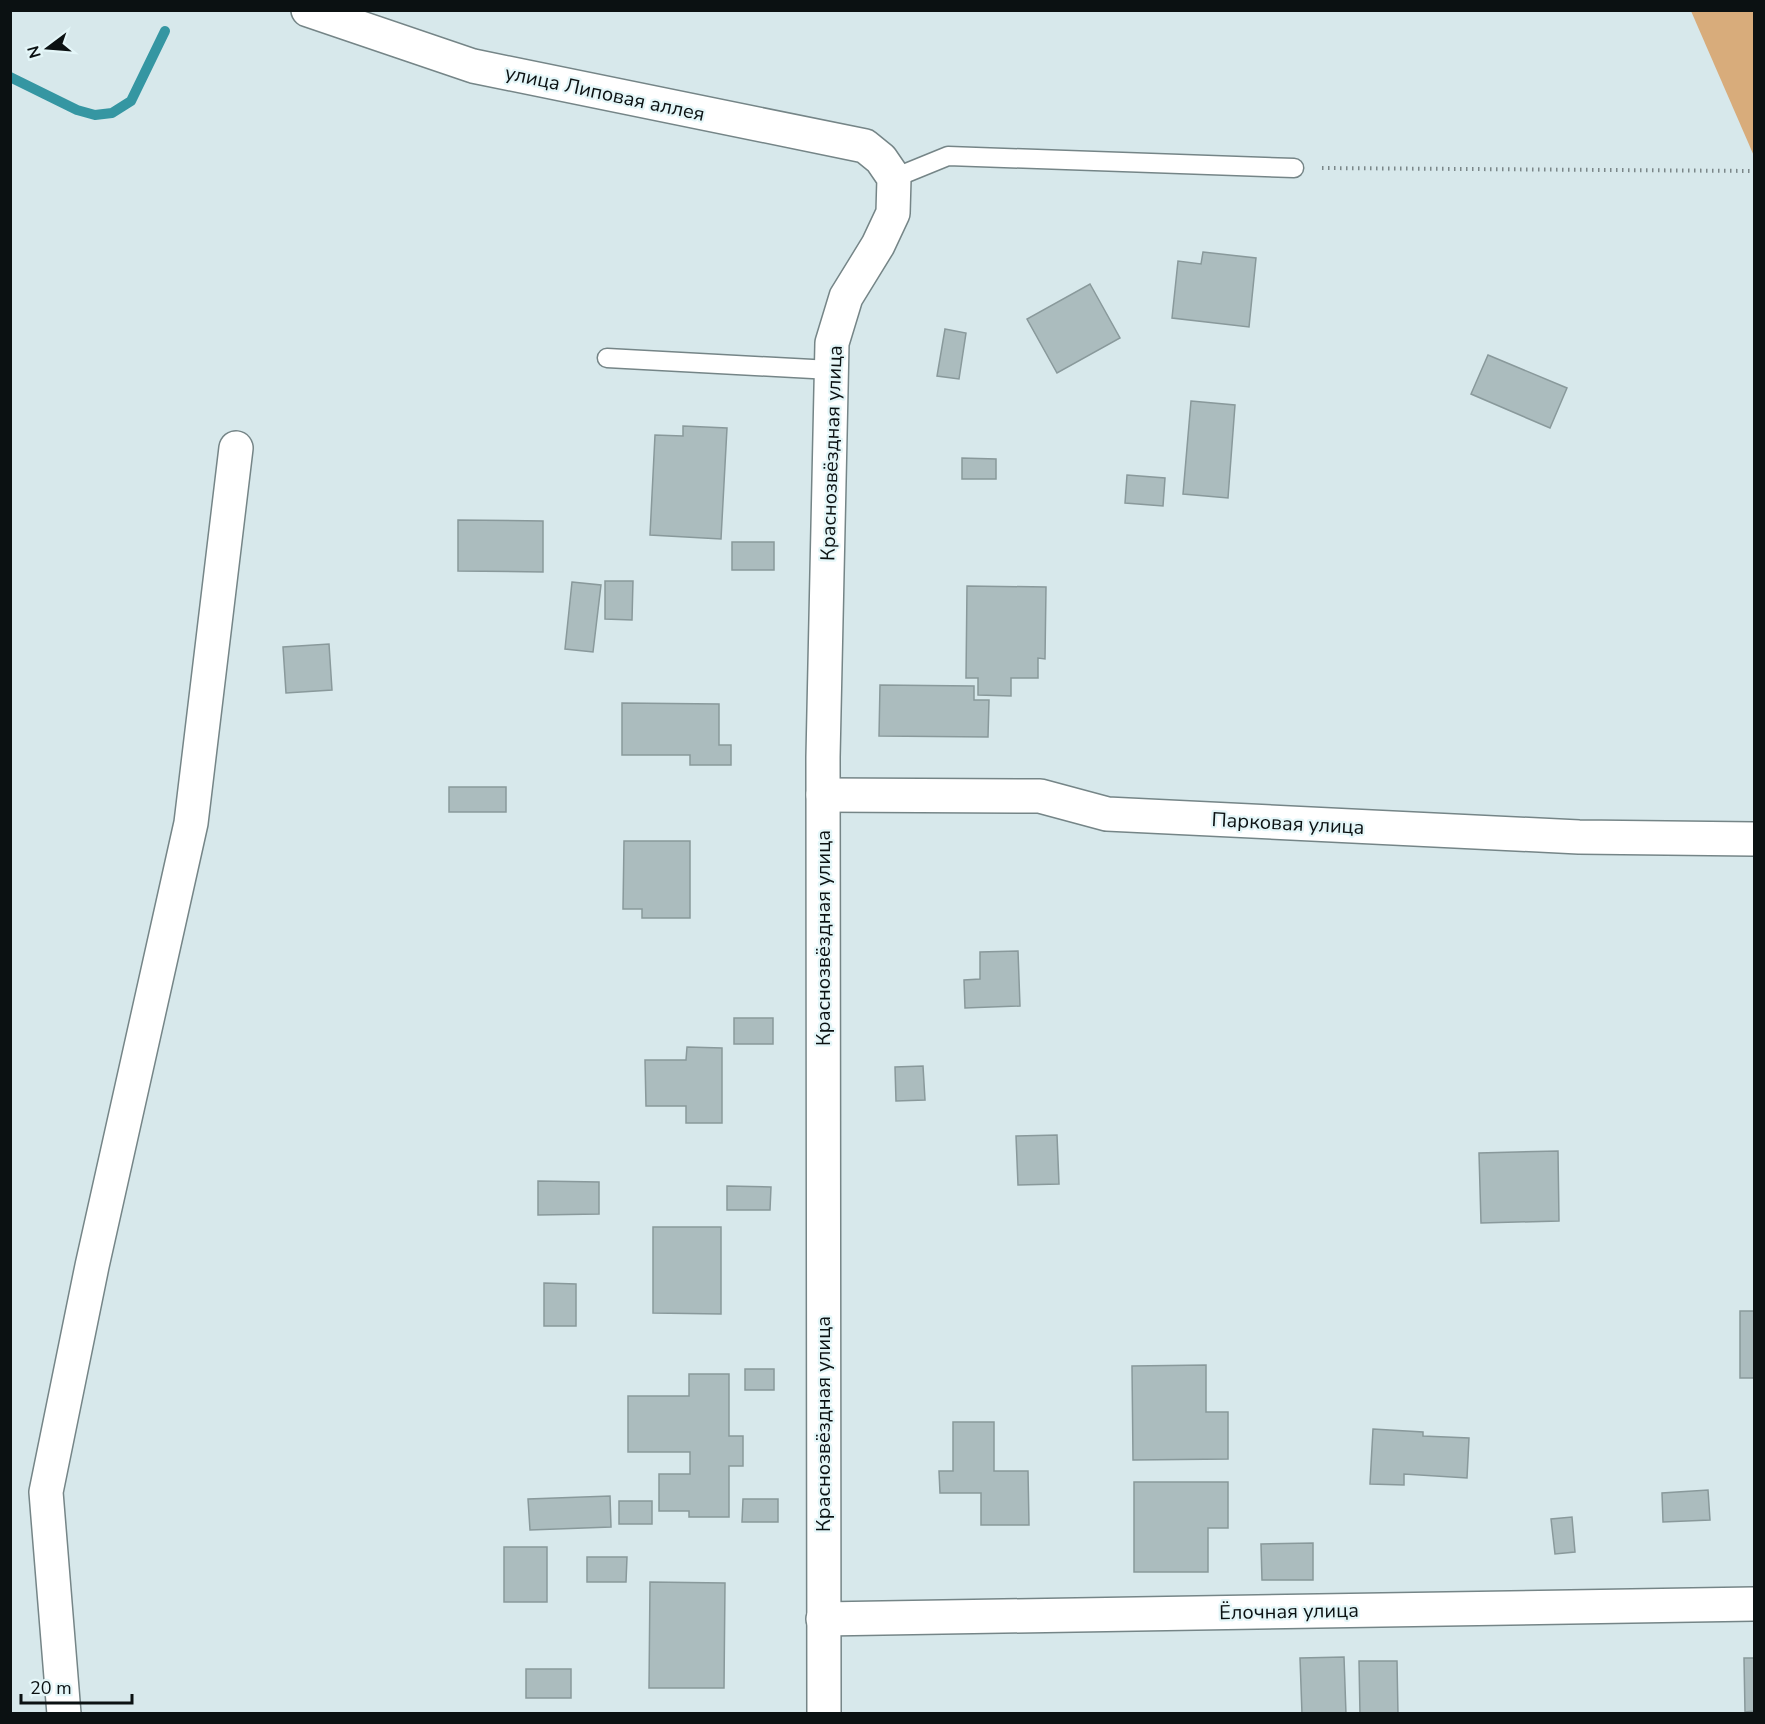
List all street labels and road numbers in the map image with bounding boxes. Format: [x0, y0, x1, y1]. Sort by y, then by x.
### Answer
street label: улица Липовая аллея [503, 59, 707, 128]
street label: Краснозвёздная улица [814, 345, 849, 561]
street label: Парковая улица [1211, 806, 1365, 841]
street label: Краснозвёздная улица [810, 830, 837, 1046]
street label: Краснозвёздная улица [810, 1316, 837, 1532]
street label: Ёлочная улица [1219, 1597, 1359, 1626]

